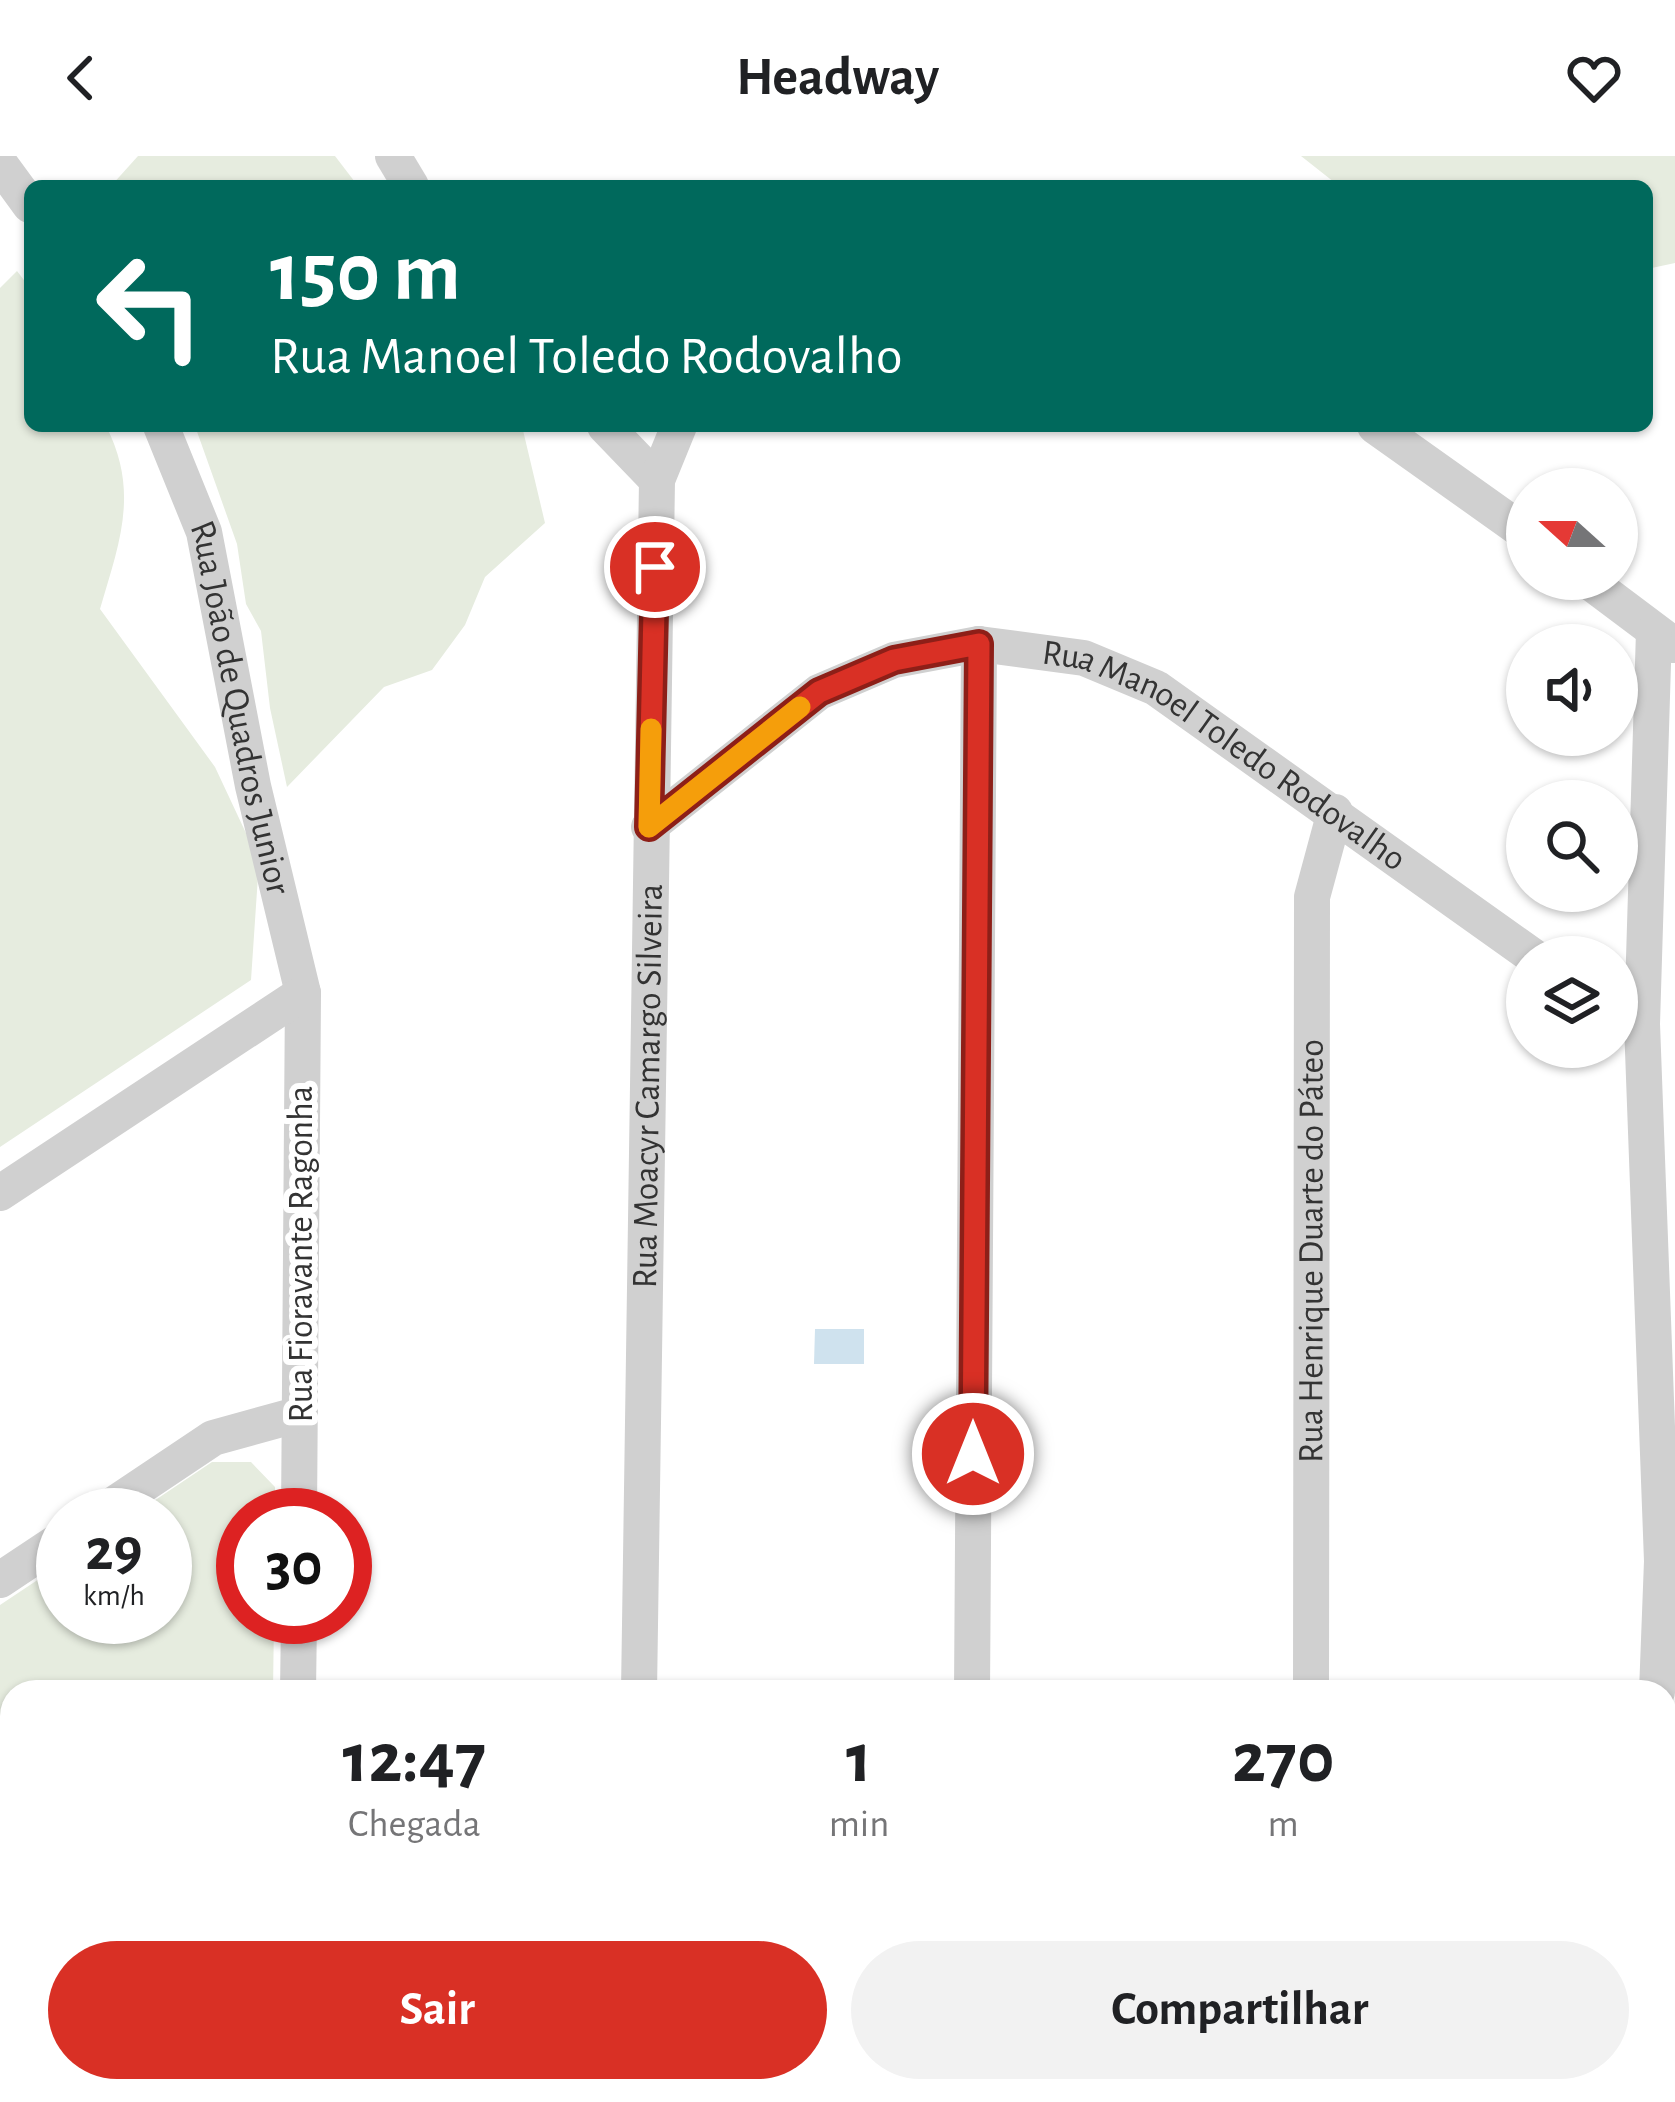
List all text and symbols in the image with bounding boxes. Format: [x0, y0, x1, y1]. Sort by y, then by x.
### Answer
icon: back [48, 45, 114, 111]
icon: heart [1561, 45, 1627, 111]
text: Headway [736, 51, 939, 105]
icon: left [72, 228, 228, 384]
text: 150 m [270, 232, 461, 316]
text: Rua Manoel Toledo Rodovalho [270, 330, 902, 384]
north arrow [1506, 468, 1638, 600]
map controls [1506, 468, 1638, 1068]
street label: Rua João de Quadros Junior [183, 516, 297, 898]
pin [604, 516, 706, 618]
icon: arrive [622, 534, 688, 600]
button: sound [1506, 624, 1638, 756]
street label: Rua Manoel Toledo Rodovalho [1040, 635, 1412, 878]
button: search [1506, 780, 1638, 912]
street label: Rua Moacyr Camargo Silveira [627, 884, 669, 1289]
button: layers [1506, 936, 1638, 1068]
street label: Rua Henrique Duarte do Páteo [1293, 1039, 1330, 1463]
street label: Rua Fioravante Ragonha [283, 1086, 319, 1422]
position arrow [910, 1391, 1036, 1517]
speed limit sign: 30 [216, 1488, 372, 1644]
text: 29 [85, 1521, 143, 1581]
text: km/h [83, 1581, 145, 1611]
text: 12:47 [343, 1723, 486, 1795]
text: 1 [846, 1723, 872, 1795]
text: 270 [1232, 1723, 1334, 1795]
text: Chegada [348, 1805, 481, 1844]
text: min [829, 1805, 889, 1844]
text: m [1268, 1805, 1299, 1844]
button: Sair [48, 1941, 827, 2079]
button: Compartilhar [851, 1941, 1629, 2079]

